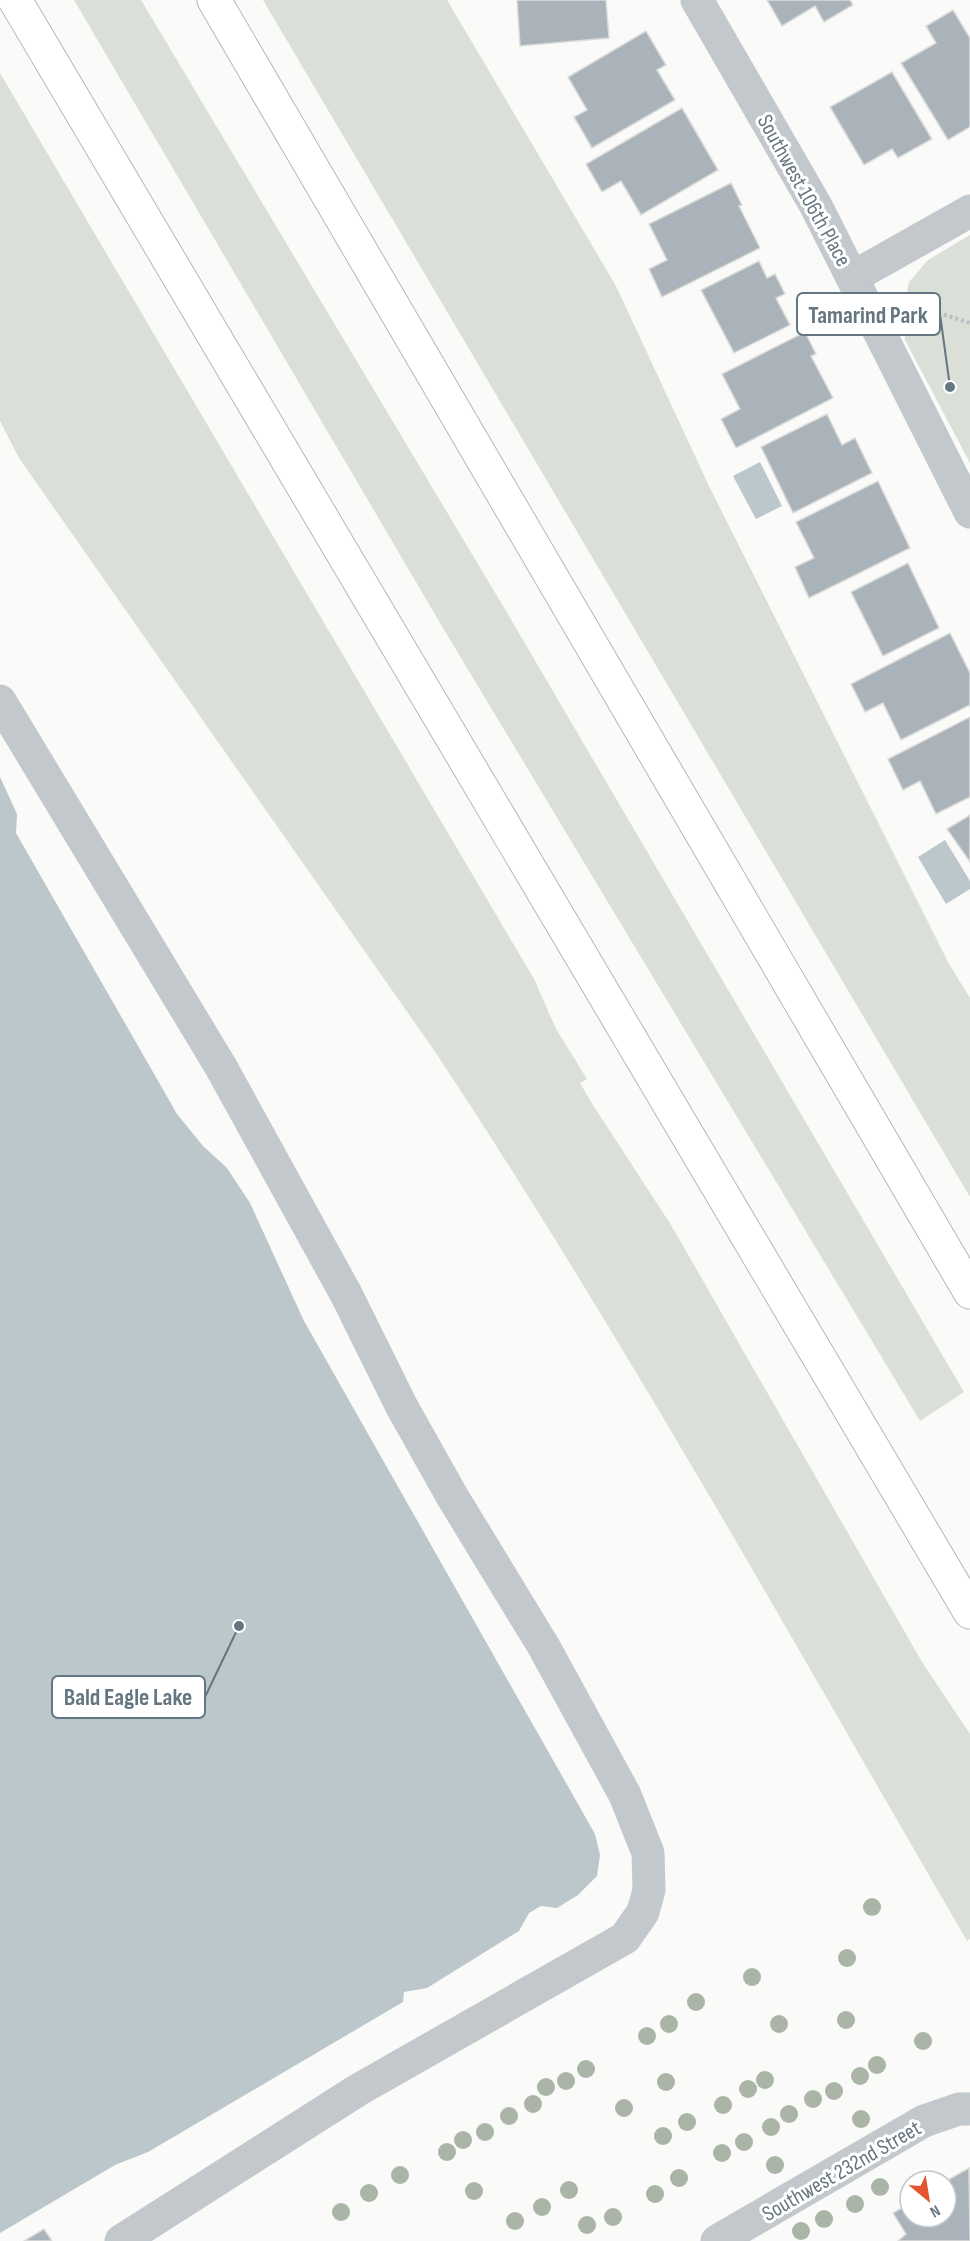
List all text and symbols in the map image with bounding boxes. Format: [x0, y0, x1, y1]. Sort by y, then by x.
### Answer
street label: Southwest 106th Place [751, 110, 857, 271]
callout: Tamarind Park [797, 293, 940, 335]
text: Tamarind Park [808, 301, 928, 330]
callout: Bald Eagle Lake [52, 1676, 205, 1718]
text: Bald Eagle Lake [64, 1683, 192, 1712]
street label: Southwest 232nd Street [757, 2115, 926, 2228]
north arrow [898, 2169, 958, 2229]
text: N [926, 2200, 943, 2221]

